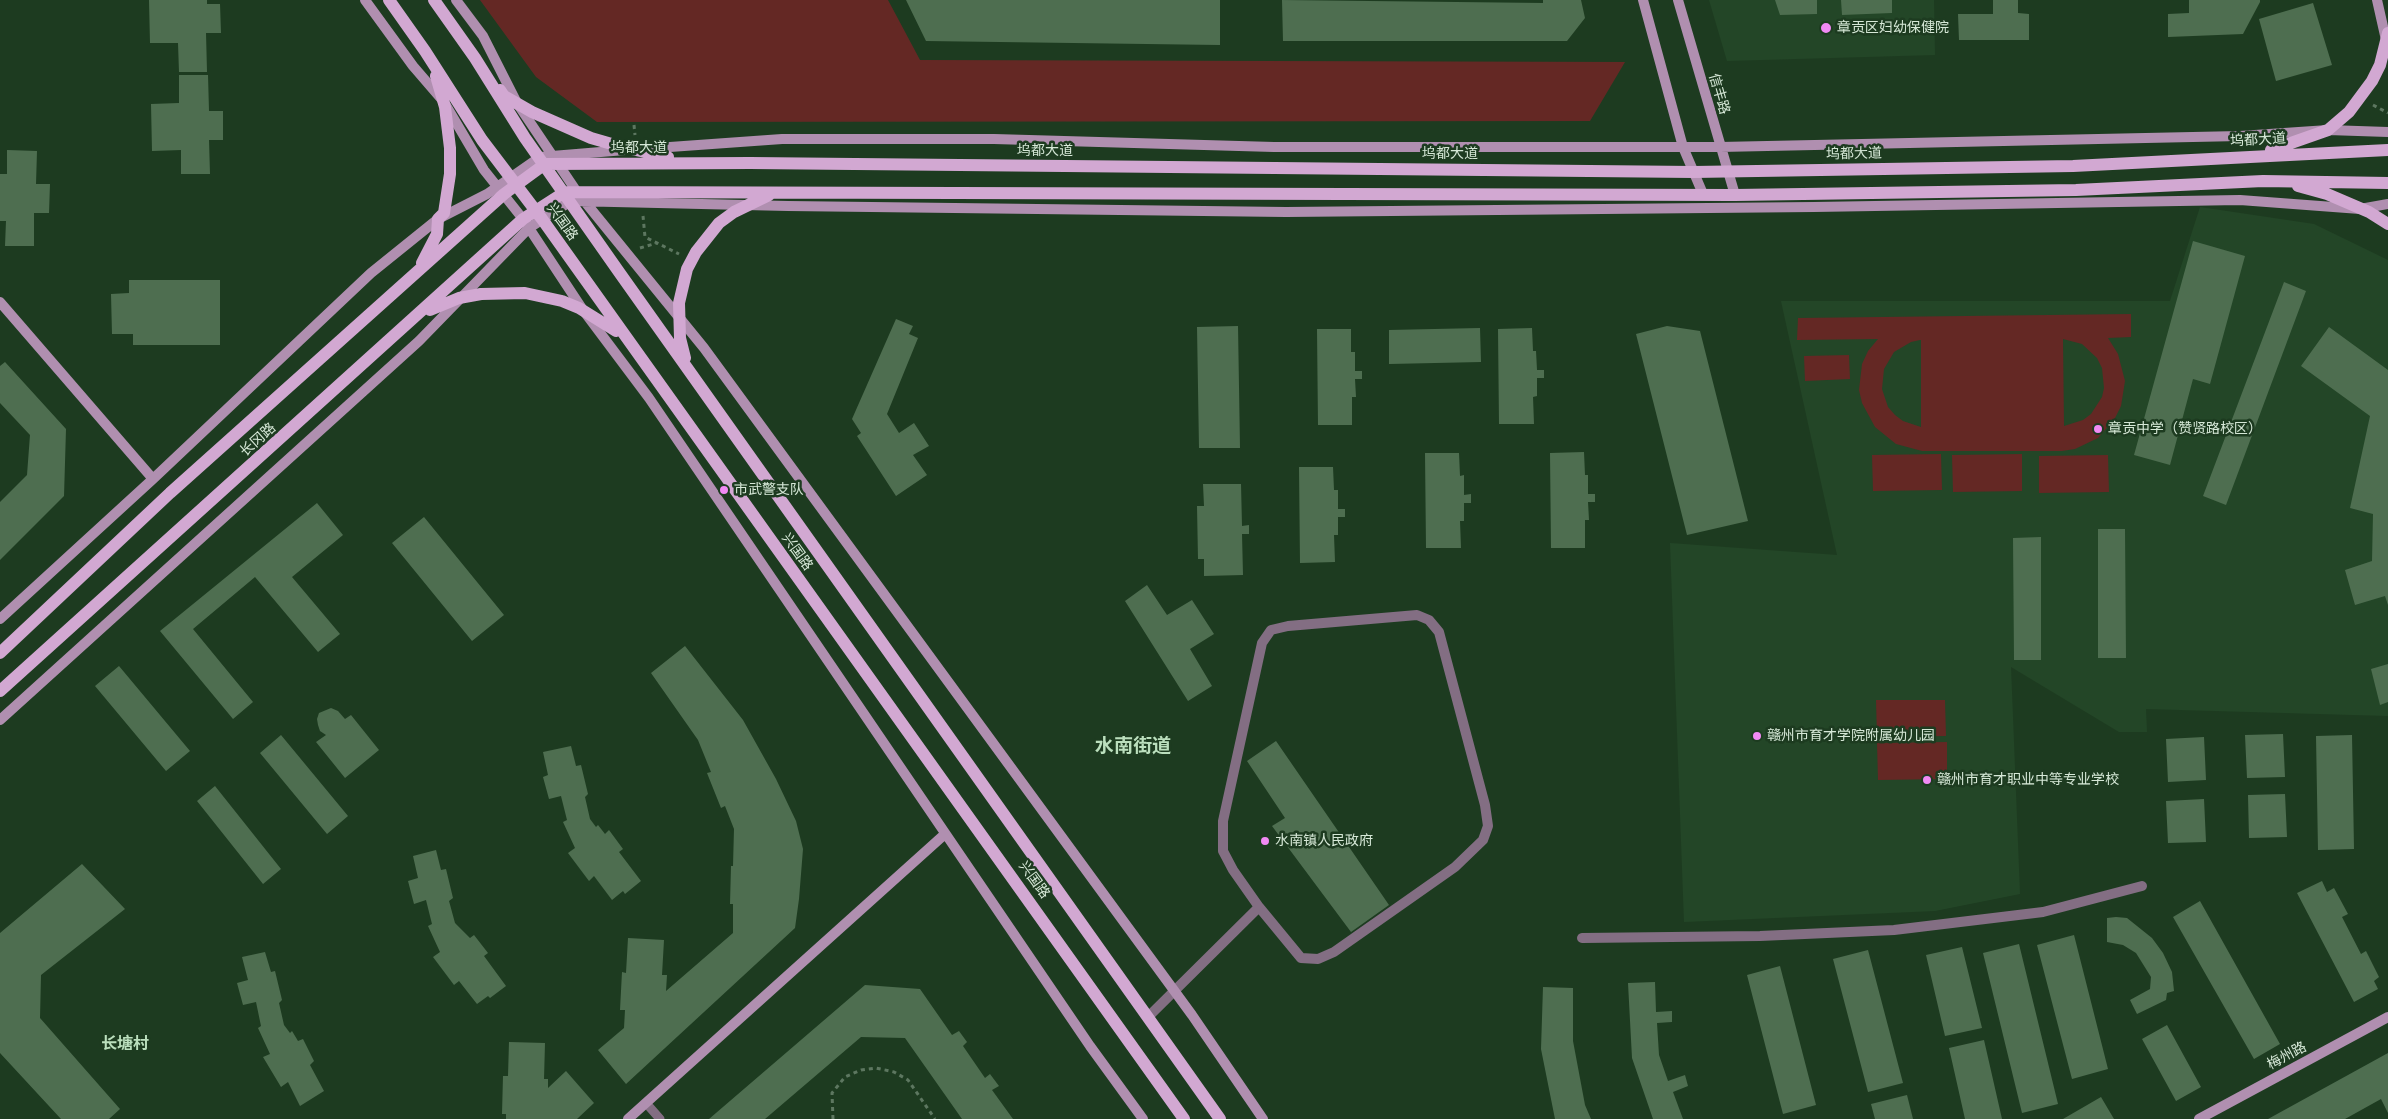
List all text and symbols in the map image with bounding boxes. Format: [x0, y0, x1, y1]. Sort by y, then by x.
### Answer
place label: 章贡区妇幼保健院 [1837, 20, 1949, 36]
marker: 章贡区妇幼保健院 [1819, 21, 1833, 35]
street label: 信丰路 [1705, 71, 1733, 117]
street label: 坞都大道 [2230, 130, 2286, 150]
street label: 坞都大道 [611, 140, 667, 156]
street label: 坞都大道 [1017, 143, 1073, 159]
street label: 坞都大道 [1826, 145, 1882, 163]
street label: 坞都大道 [1422, 146, 1478, 162]
street label: 兴国路 [543, 200, 581, 244]
street label: 长冈路 [237, 420, 279, 460]
place label: 章贡中学（赞贤路校区） [2108, 421, 2262, 437]
marker: 章贡中学（赞贤路校区） [2092, 423, 2104, 435]
place label: 市武警支队 [734, 482, 804, 498]
marker: 市武警支队 [718, 484, 730, 496]
street label: 兴国路 [778, 530, 816, 574]
place label: 赣州市育才学院附属幼儿园 [1767, 728, 1935, 744]
marker: 赣州市育才学院附属幼儿园 [1751, 730, 1763, 742]
district label: 水南街道 [1095, 736, 1171, 758]
place label: 赣州市育才职业中等专业学校 [1937, 772, 2119, 788]
marker: 赣州市育才职业中等专业学校 [1921, 774, 1933, 786]
place label: 水南镇人民政府 [1275, 833, 1373, 849]
marker: 水南镇人民政府 [1259, 835, 1271, 847]
street label: 兴国路 [1015, 858, 1053, 902]
district label: 长塘村 [101, 1034, 149, 1054]
street label: 梅州路 [2265, 1039, 2309, 1073]

